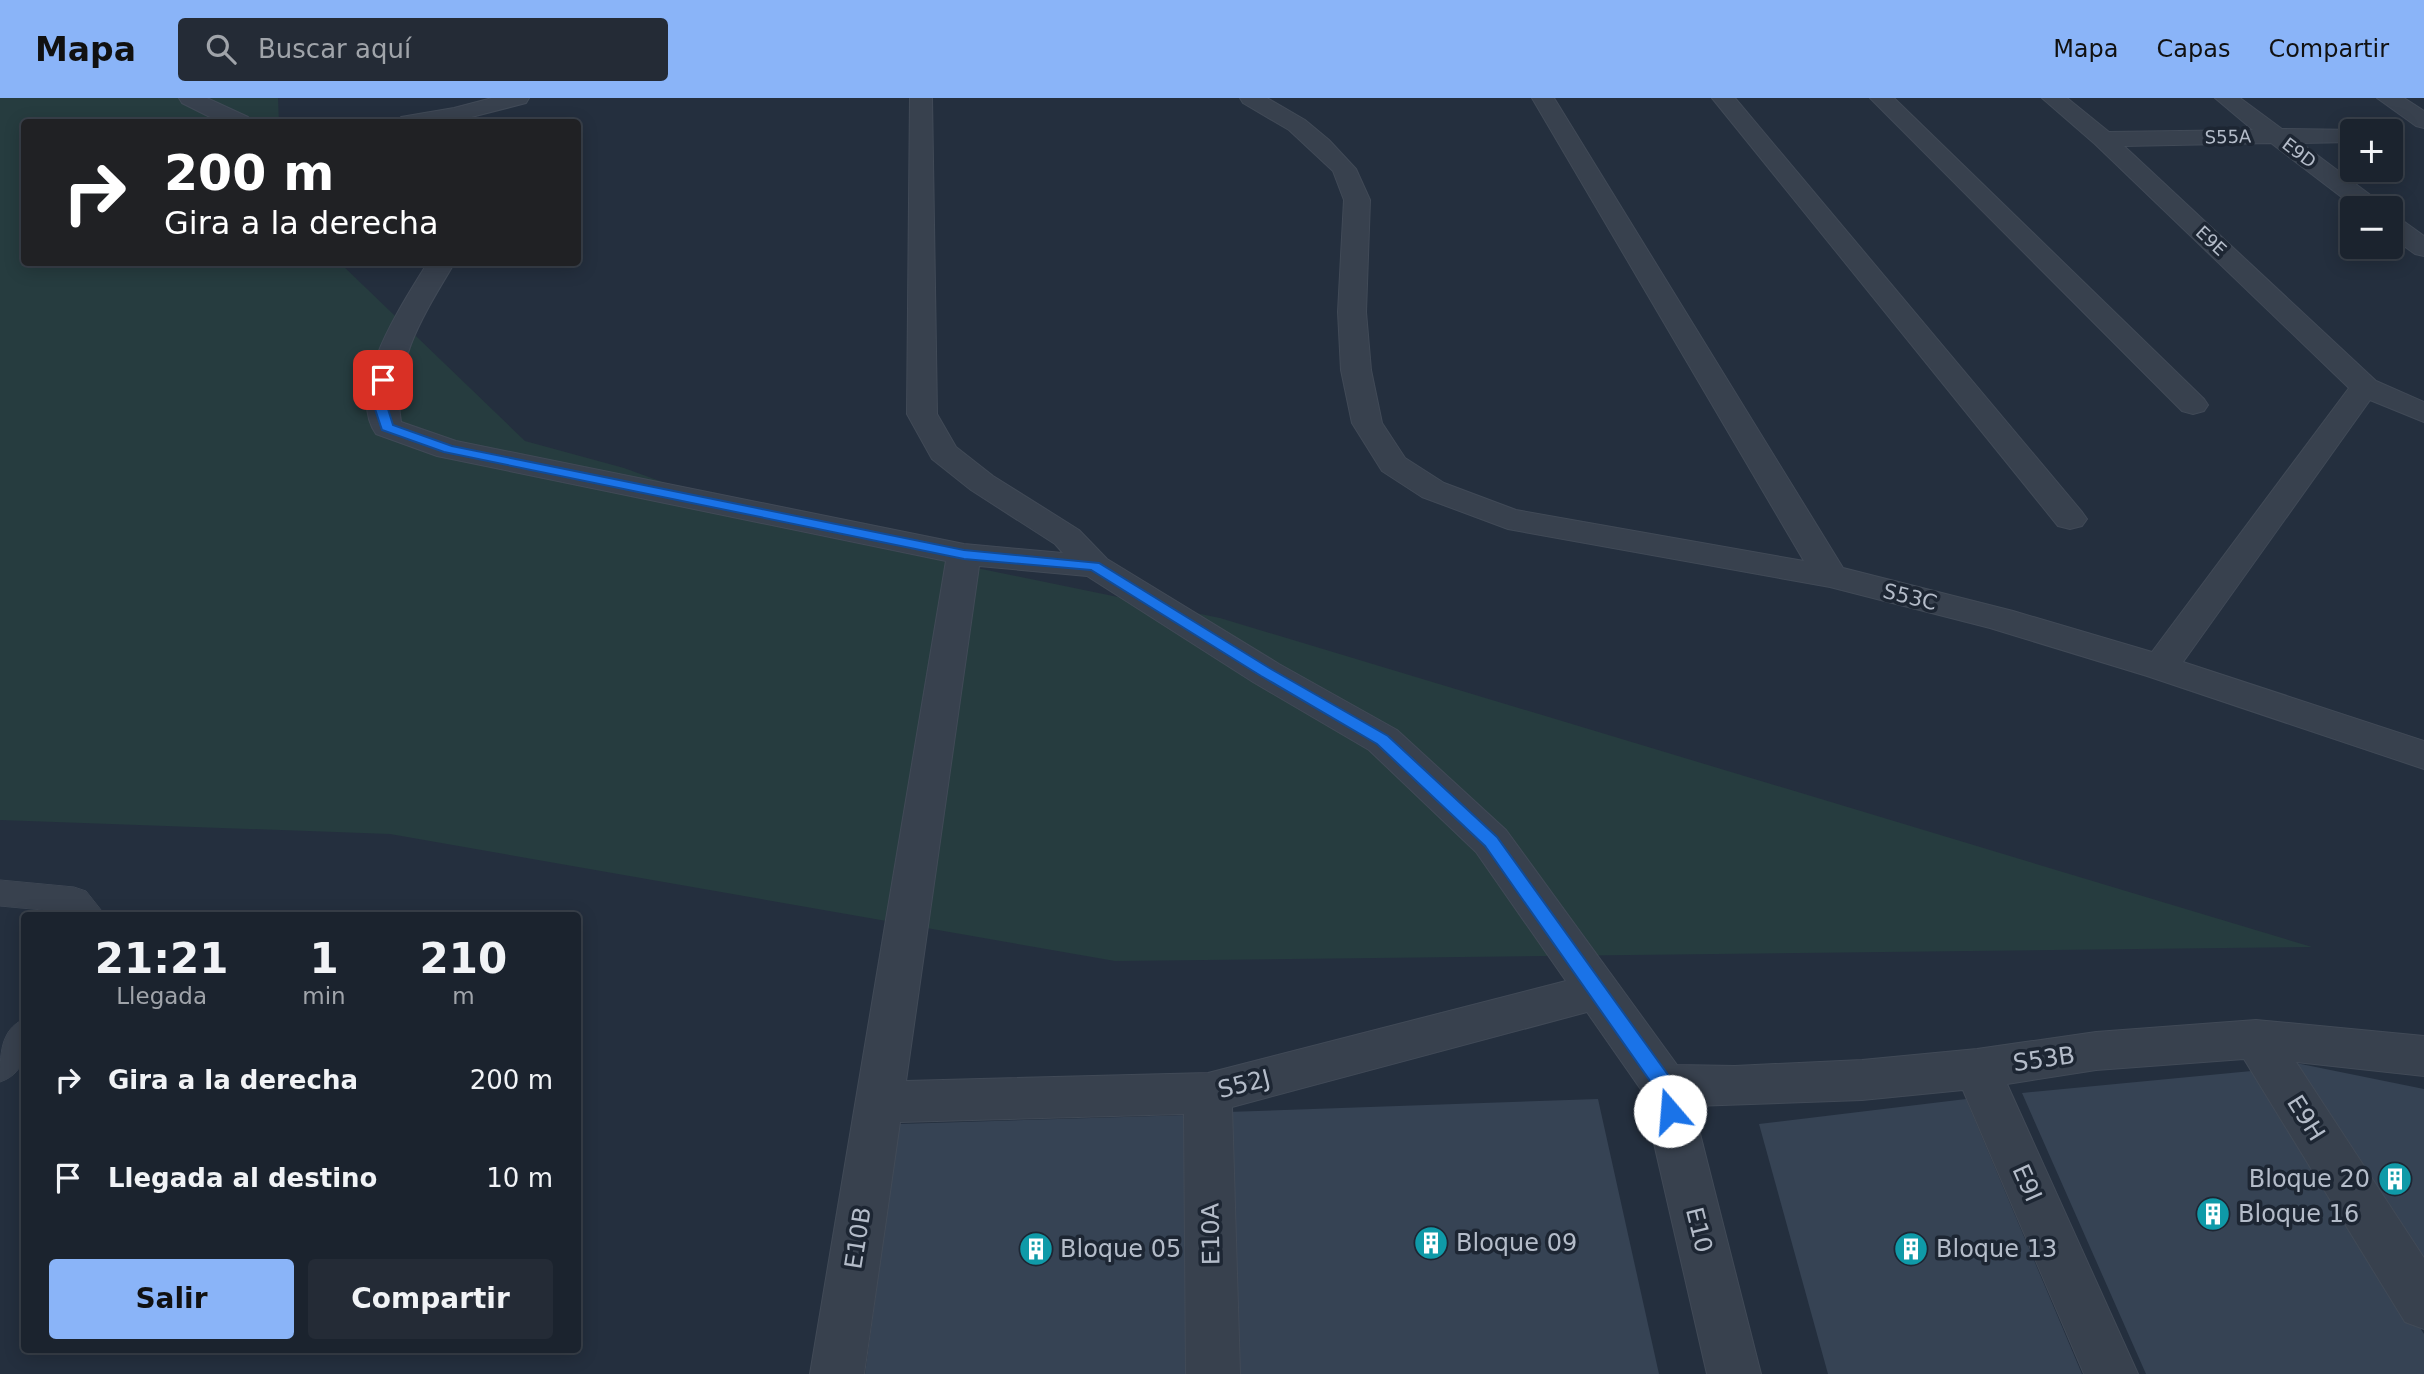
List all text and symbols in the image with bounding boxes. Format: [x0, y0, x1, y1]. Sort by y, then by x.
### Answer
search box [178, 18, 668, 81]
text: Mapa [35, 30, 136, 69]
icon: search [202, 30, 240, 68]
text: Buscar aquí [258, 34, 411, 64]
text: Mapa [2053, 35, 2119, 63]
text: Capas [2157, 35, 2230, 63]
text: Compartir [2268, 35, 2389, 63]
map controls [2340, 119, 2403, 259]
button: + [2340, 119, 2403, 182]
street label: S55A [2204, 126, 2252, 147]
street label: E9D [2278, 133, 2320, 172]
text: 200 m [164, 145, 334, 202]
icon: right [49, 147, 140, 238]
button: − [2340, 196, 2403, 259]
text: Gira a la derecha [164, 204, 439, 242]
street label: E9E [2192, 221, 2231, 260]
pin [353, 350, 413, 410]
icon: arrive [364, 361, 402, 399]
street label: S53C [1881, 579, 1939, 615]
text: 21:21 [95, 934, 229, 983]
text: 1 [309, 934, 339, 983]
text: 210 [420, 934, 507, 983]
text: Llegada [116, 983, 207, 1009]
text: min [302, 983, 346, 1009]
text: m [452, 983, 475, 1009]
street label: S53B [2011, 1041, 2077, 1077]
icon: right [49, 1061, 87, 1099]
street label: S52J [1215, 1064, 1273, 1104]
text: Gira a la derecha [108, 1065, 358, 1095]
text: 200 m [470, 1065, 553, 1095]
position arrow [1633, 1074, 1707, 1148]
street label: E9H [2281, 1090, 2331, 1146]
icon: arrive [49, 1159, 87, 1197]
street label: E9I [2007, 1160, 2047, 1206]
building icon: Bloque 20 [2376, 1160, 2414, 1198]
text: Llegada al destino [108, 1163, 377, 1193]
text: 10 m [486, 1163, 553, 1193]
place label: Bloque 20 [2249, 1165, 2370, 1193]
building icon: Bloque 16 [2194, 1195, 2232, 1233]
place label: Bloque 16 [2238, 1200, 2359, 1228]
street label: E10A [1196, 1202, 1226, 1265]
street label: E10 [1680, 1204, 1718, 1256]
street label: E10B [839, 1205, 877, 1271]
building icon: Bloque 09 [1412, 1224, 1450, 1262]
place label: Bloque 09 [1456, 1229, 1577, 1257]
building icon: Bloque 05 [1017, 1230, 1055, 1268]
building icon: Bloque 13 [1892, 1230, 1930, 1268]
place label: Bloque 05 [1060, 1235, 1181, 1263]
place label: Bloque 13 [1936, 1235, 2057, 1263]
button: Salir [49, 1259, 294, 1339]
button: Compartir [308, 1259, 553, 1339]

